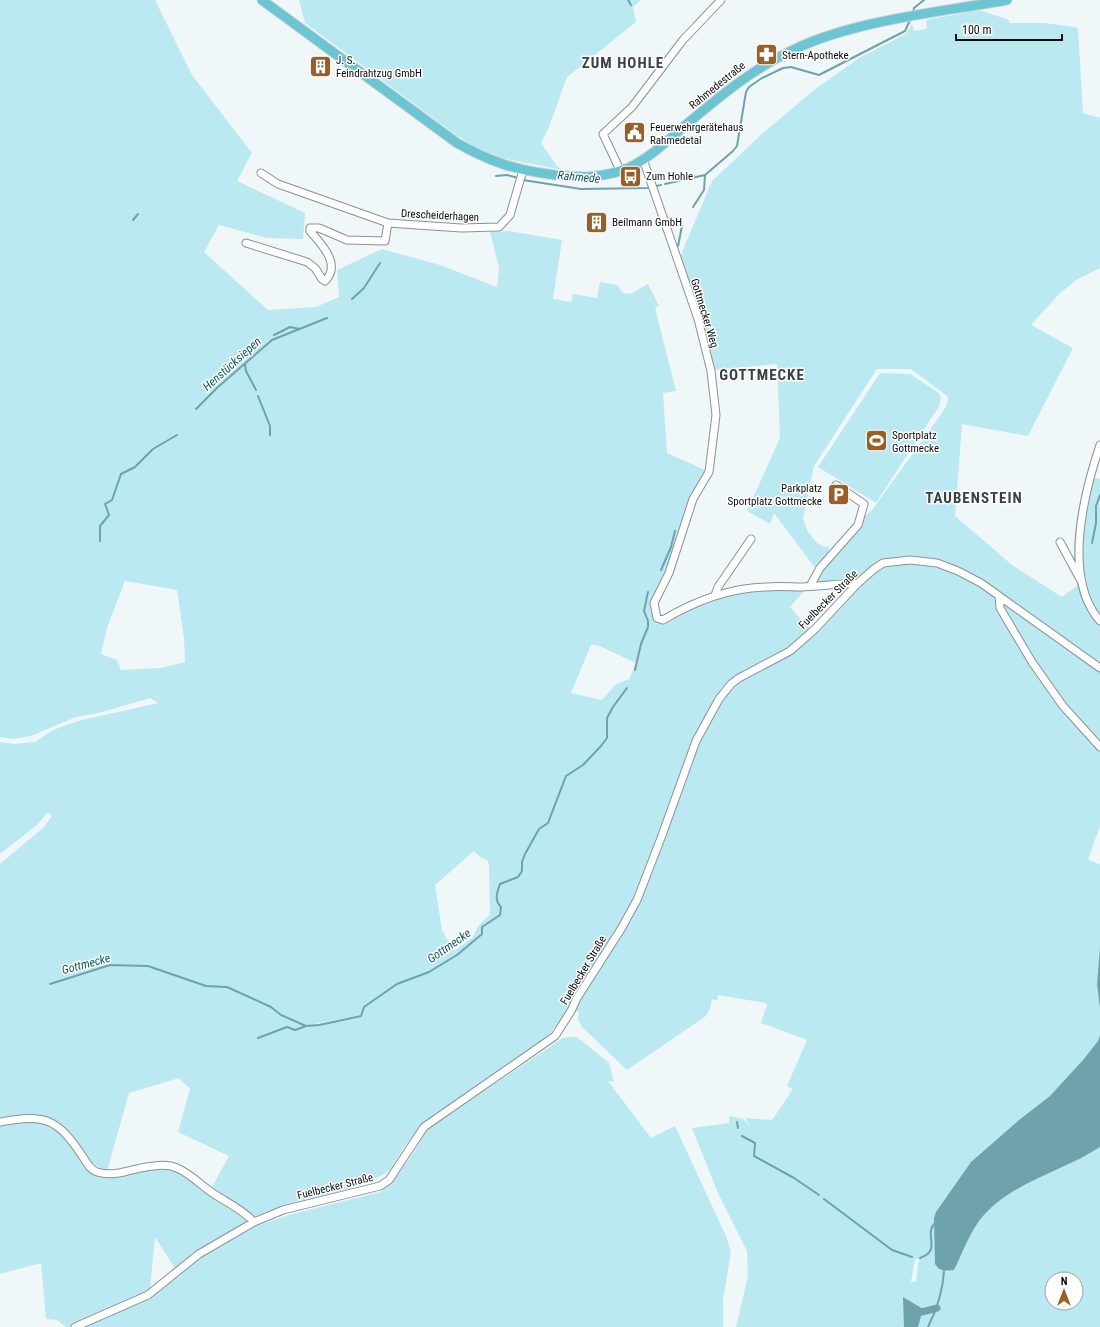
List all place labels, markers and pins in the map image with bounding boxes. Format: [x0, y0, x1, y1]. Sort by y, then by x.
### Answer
pharmacy icon: Stern-Apotheke [754, 42, 780, 68]
place label: Stern-Apotheke [782, 49, 849, 62]
building icon: J. S. Feindrahtzug GmbH [308, 53, 334, 79]
place label: J. S. Feindrahtzug GmbH [336, 54, 422, 80]
public building icon: Feuerwehrgerätehaus Rahmedetal [621, 120, 647, 146]
place label: Feuerwehrgerätehaus Rahmedetal [650, 121, 743, 147]
bus stop icon: Zum Hohle [617, 163, 643, 189]
place label: Zum Hohle [646, 170, 693, 183]
building icon: Beilmann GmbH [583, 209, 609, 235]
place label: Beilmann GmbH [612, 216, 682, 229]
sports icon: Sportplatz Gottmecke [863, 428, 889, 454]
place label: Sportplatz Gottmecke [892, 429, 939, 455]
parking icon: Parkplatz Sportplatz Gottmecke [825, 481, 851, 507]
place label: Parkplatz Sportplatz Gottmecke [728, 482, 822, 508]

